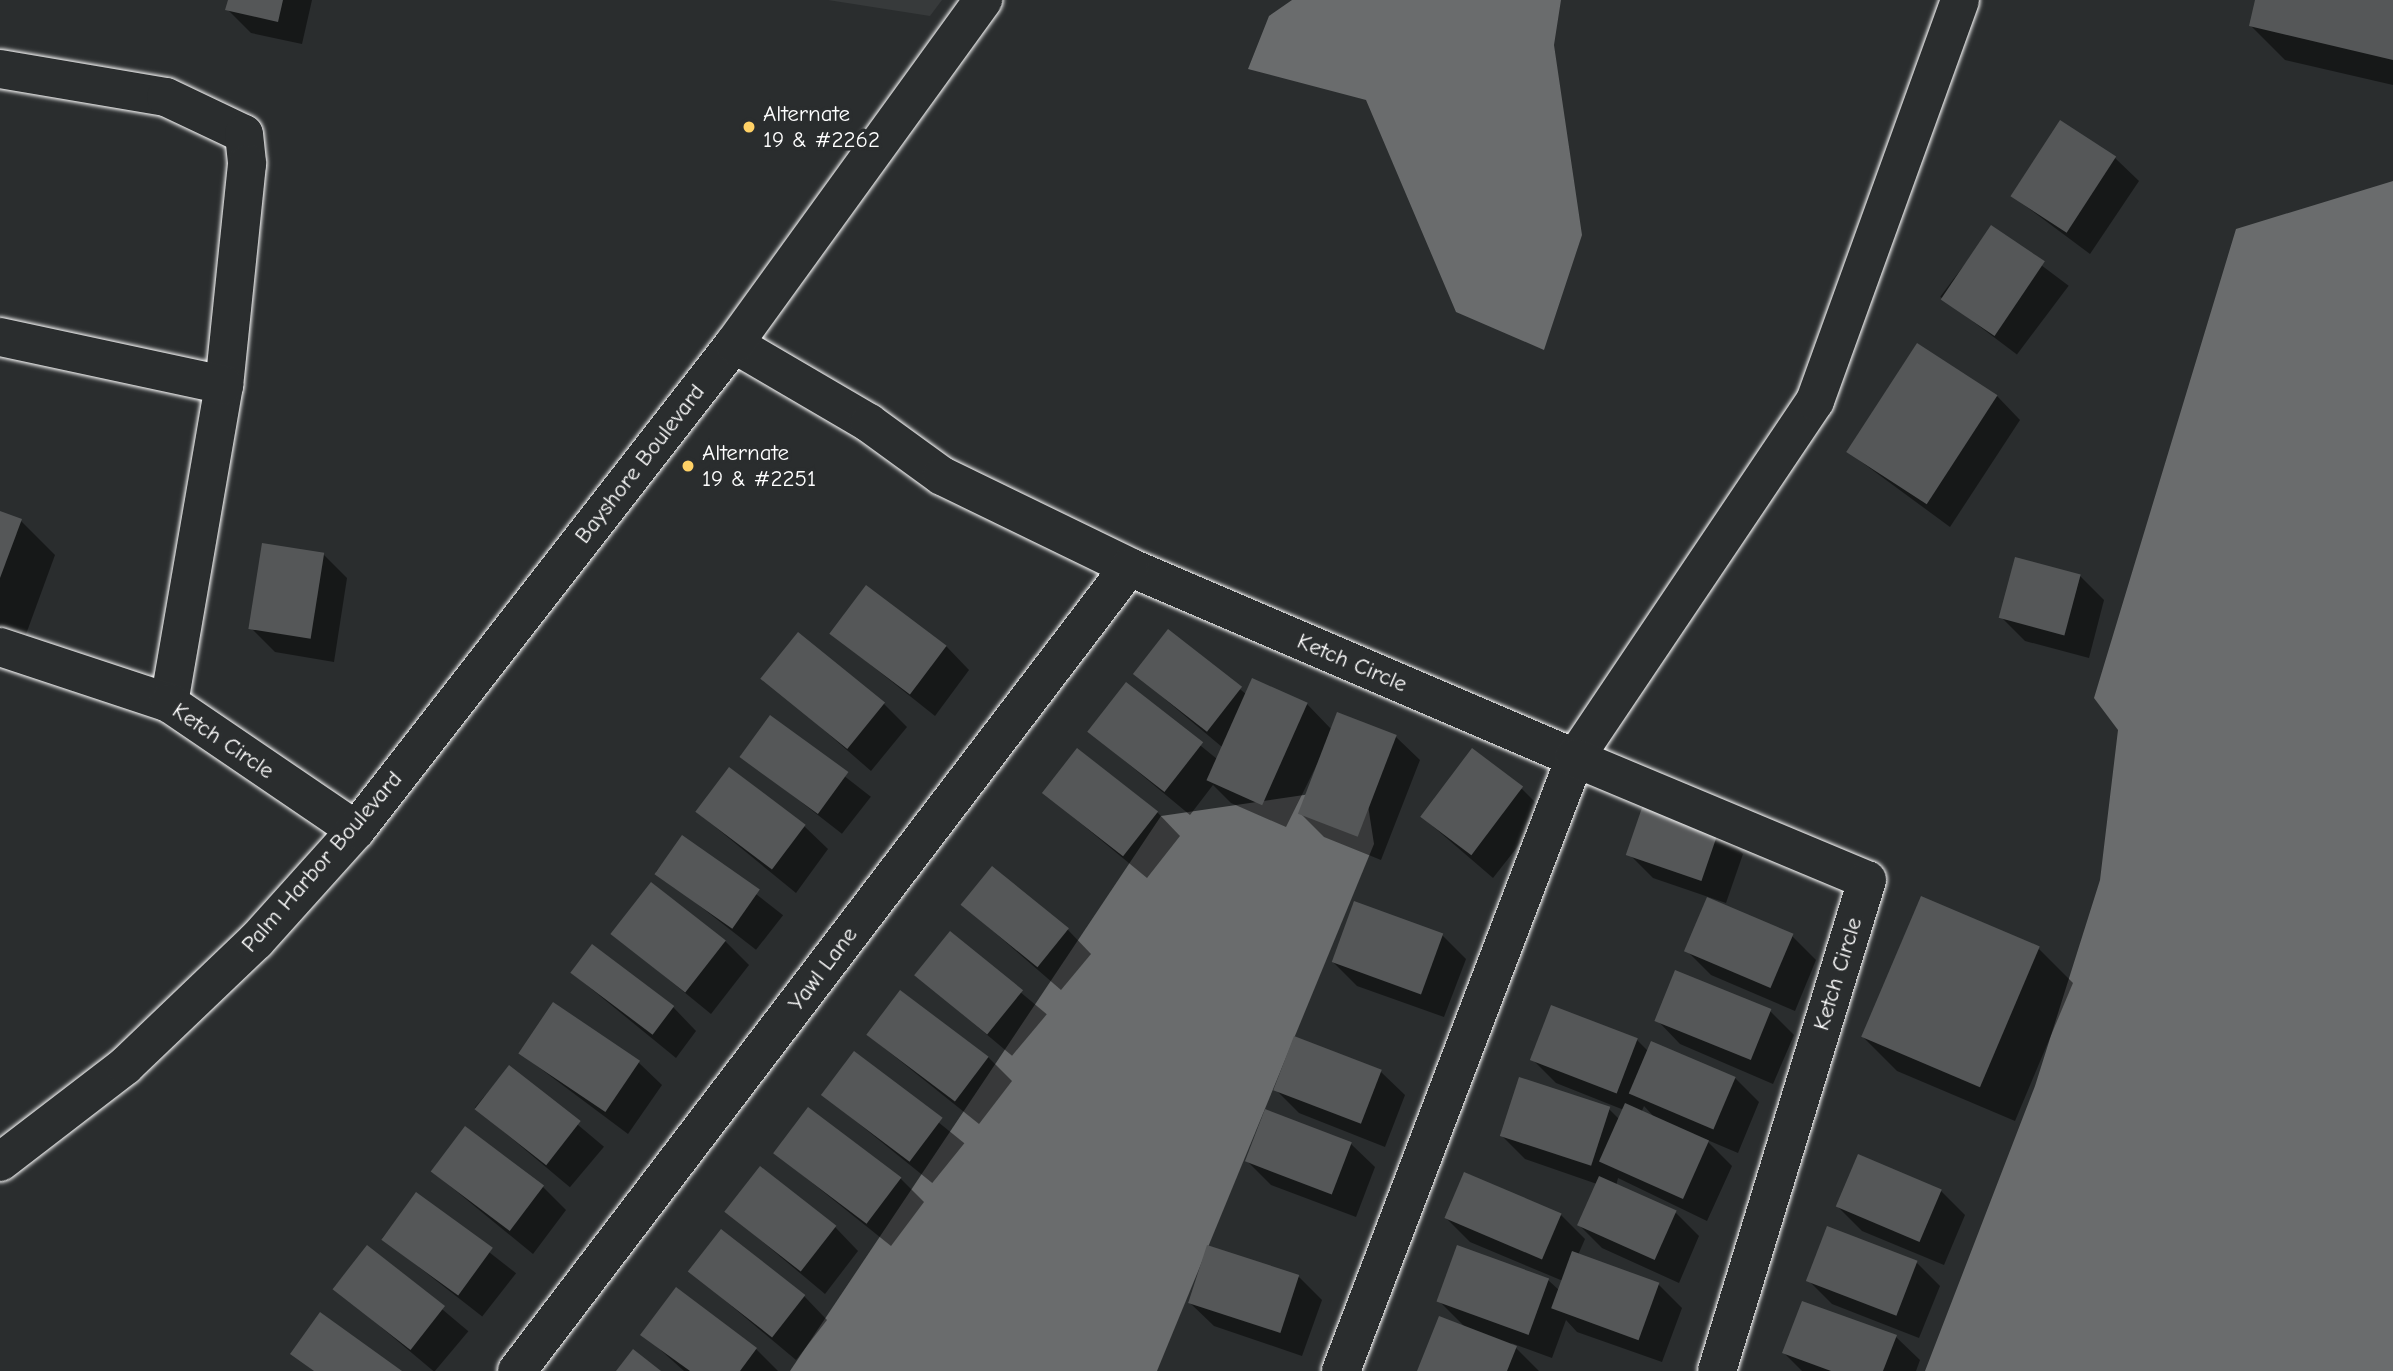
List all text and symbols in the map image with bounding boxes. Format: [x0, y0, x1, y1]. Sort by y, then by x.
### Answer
place label: Alternate 19 & #2262 [763, 100, 880, 154]
marker: Alternate 19 & #2262 [741, 119, 757, 135]
street label: Bayshore Boulevard [569, 379, 711, 549]
place label: Alternate 19 & #2251 [702, 439, 816, 493]
marker: Alternate 19 & #2251 [680, 458, 696, 474]
street label: Ketch Circle [1293, 627, 1411, 699]
street label: Ketch Circle [167, 697, 279, 785]
street label: Palm Harbor Boulevard [236, 766, 408, 958]
street label: Ketch Circle [1808, 914, 1868, 1034]
street label: Yawl Lane [783, 922, 863, 1016]

